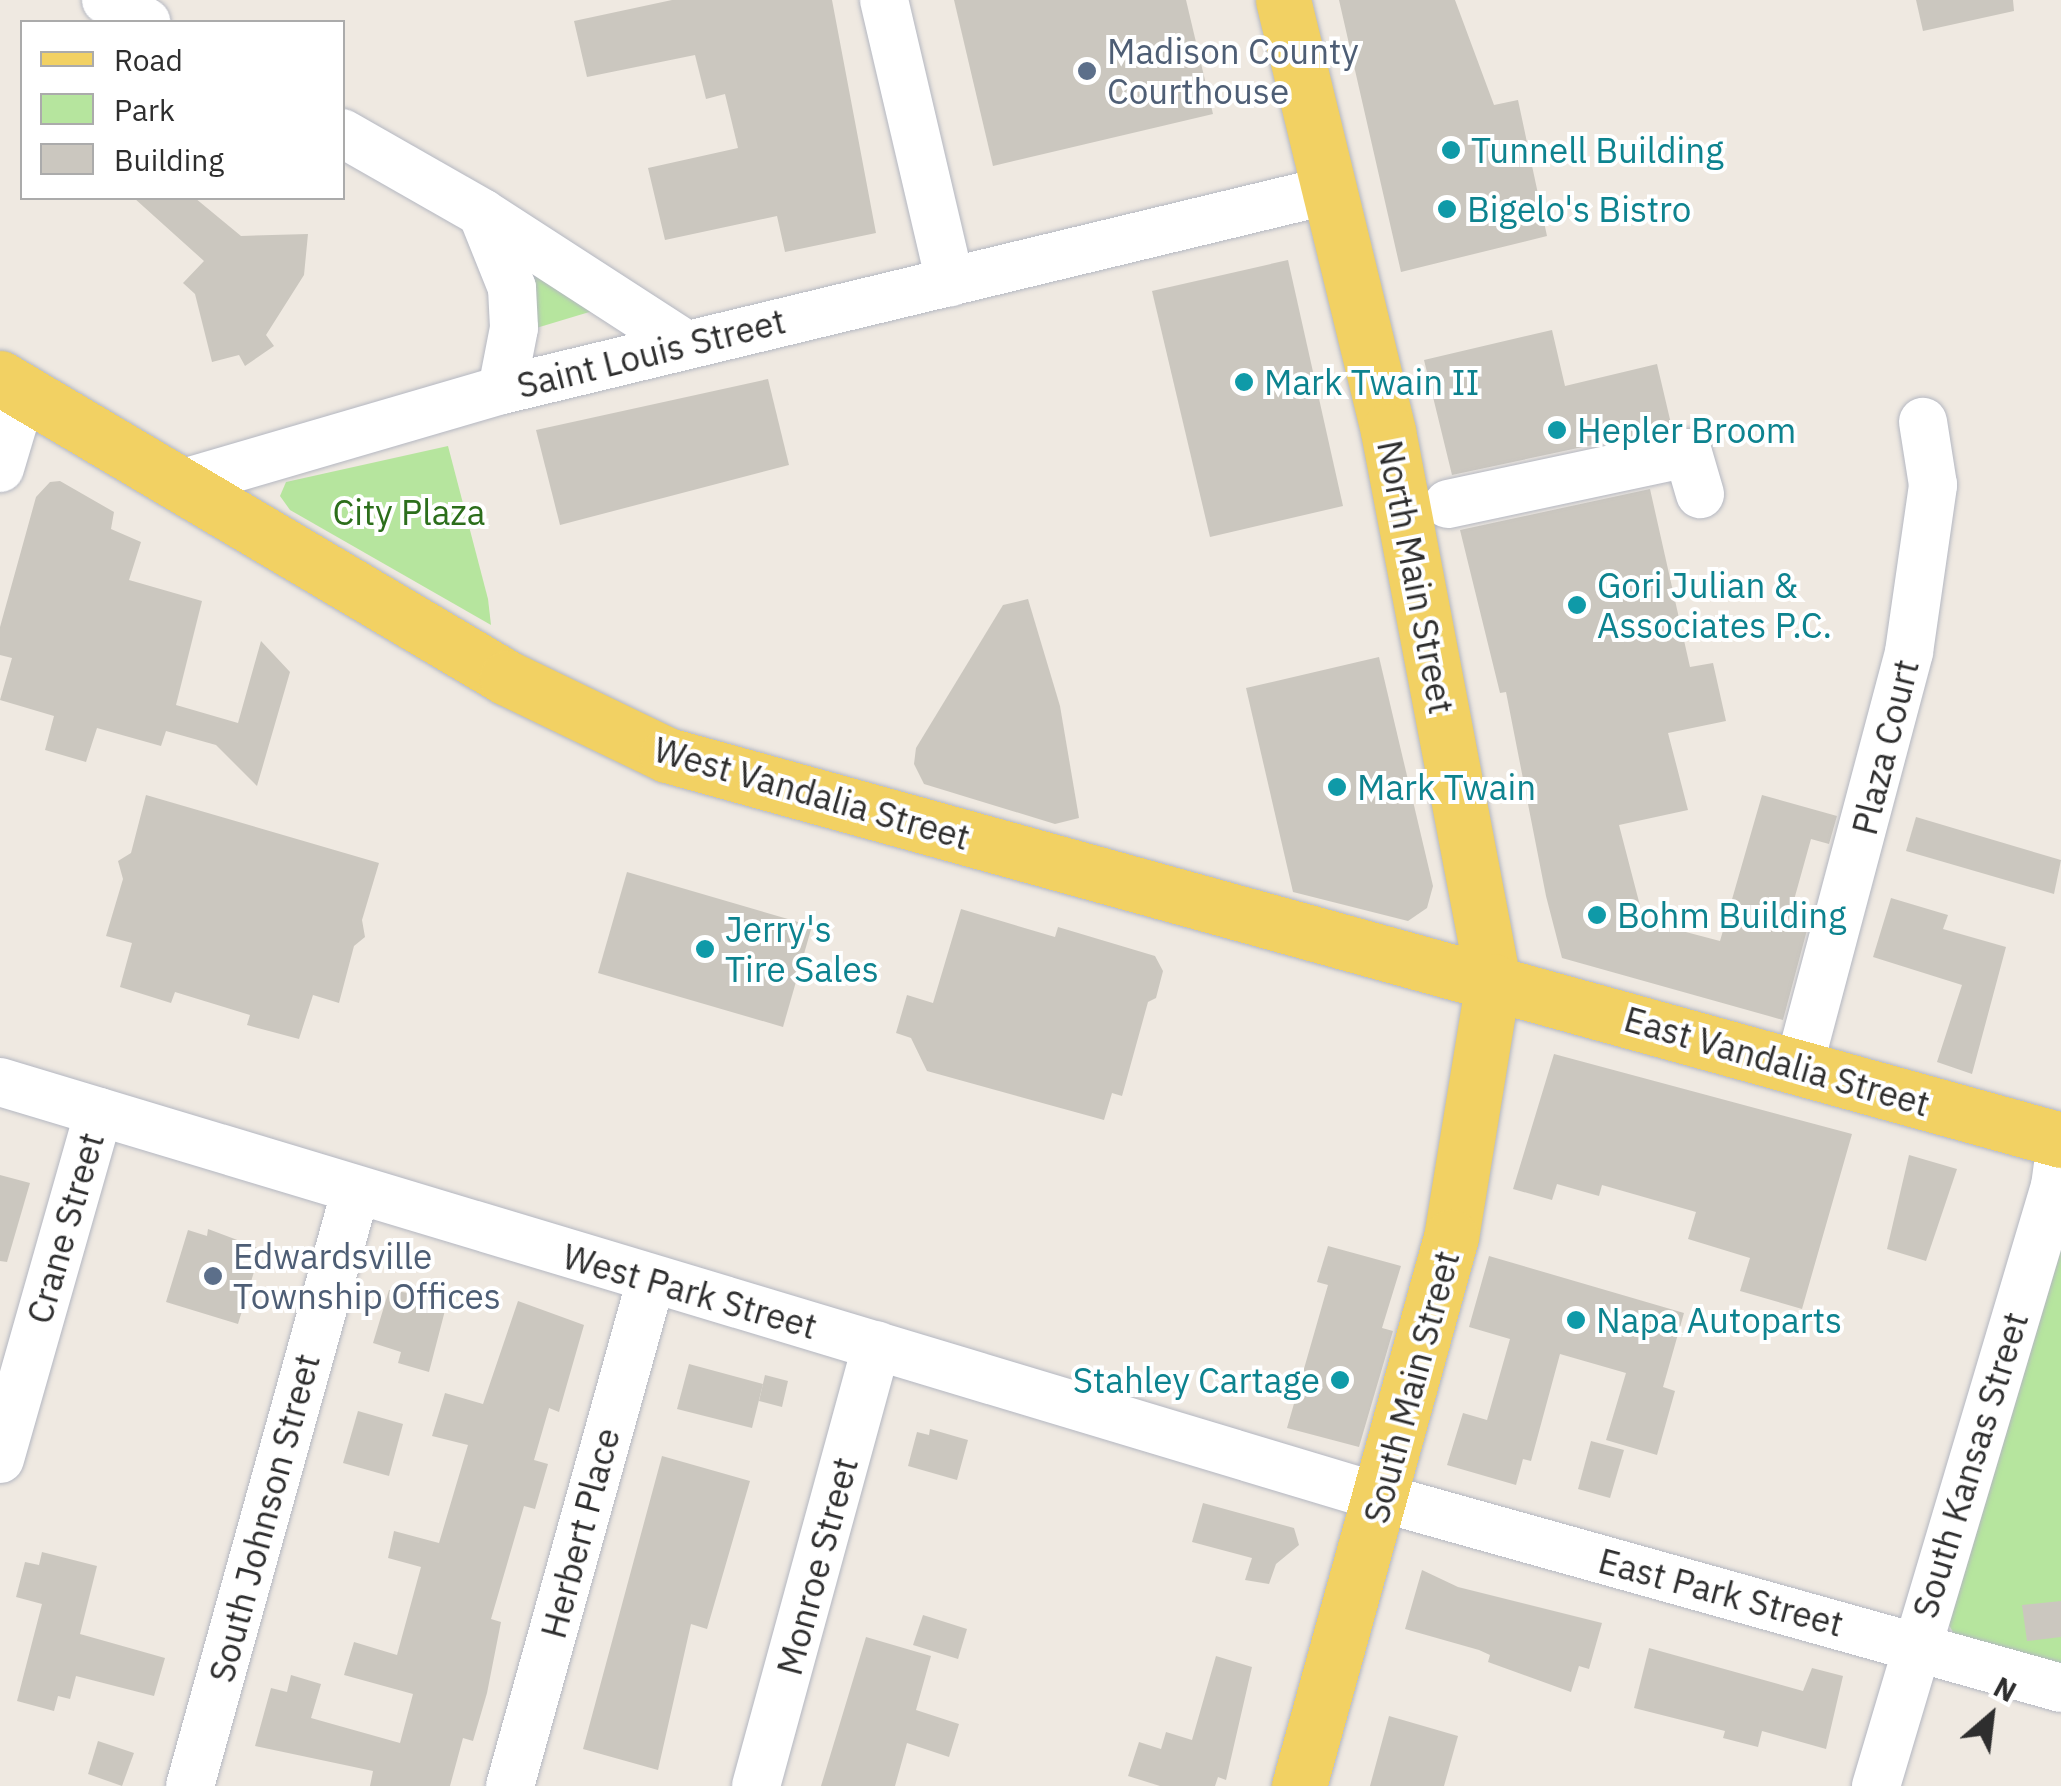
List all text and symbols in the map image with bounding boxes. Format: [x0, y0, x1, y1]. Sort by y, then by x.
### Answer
legend [20, 20, 345, 200]
place label: Madison County Courthouse [1107, 30, 1359, 112]
text: Road [114, 40, 183, 79]
marker: Madison County Courthouse [1076, 60, 1098, 82]
text: Park [114, 90, 175, 129]
place label: Tunnell Building [1471, 129, 1724, 171]
marker: Tunnell Building [1440, 139, 1462, 161]
text: Building [114, 140, 224, 179]
place label: Bigelo's Bistro [1467, 188, 1691, 230]
marker: Bigelo's Bistro [1436, 198, 1458, 220]
street label: Saint Louis Street [513, 299, 789, 407]
place label: Mark Twain II [1264, 361, 1479, 403]
marker: Mark Twain II [1233, 371, 1255, 393]
place label: Hepler Broom [1577, 409, 1796, 451]
marker: Hepler Broom [1546, 419, 1568, 441]
street label: North Main Street [1369, 437, 1463, 717]
park label: City Plaza [333, 491, 485, 533]
place label: Gori Julian & Associates P.C. [1597, 564, 1832, 646]
marker: Gori Julian & Associates P.C. [1566, 594, 1588, 616]
street label: Plaza Court [1843, 655, 1927, 839]
street label: West Vandalia Street [649, 728, 975, 858]
place label: Mark Twain [1357, 766, 1536, 808]
marker: Mark Twain [1326, 776, 1348, 798]
place label: Bohm Building [1617, 894, 1847, 936]
marker: Bohm Building [1586, 904, 1608, 926]
place label: Jerry's Tire Sales [725, 908, 879, 990]
marker: Jerry's Tire Sales [694, 938, 716, 960]
street label: East Vandalia Street [1620, 997, 1934, 1125]
street label: Crane Street [18, 1128, 112, 1328]
place label: Edwardsville Township Offices [233, 1235, 501, 1317]
street label: West Park Street [558, 1235, 822, 1347]
street label: South Main Street [1354, 1246, 1468, 1528]
marker: Edwardsville Township Offices [202, 1265, 224, 1287]
place label: Napa Autoparts [1596, 1299, 1842, 1341]
street label: South Kansas Street [1904, 1307, 2036, 1623]
marker: Napa Autoparts [1565, 1309, 1587, 1331]
street label: South Johnson Street [200, 1349, 328, 1687]
place label: Stahley Cartage [1073, 1359, 1320, 1401]
marker: Stahley Cartage [1329, 1369, 1351, 1391]
street label: Herbert Place [532, 1423, 628, 1643]
street label: Monroe Street [768, 1453, 866, 1679]
street label: East Park Street [1594, 1539, 1848, 1645]
north arrow [1941, 1666, 2041, 1766]
text: N [1988, 1668, 2023, 1710]

